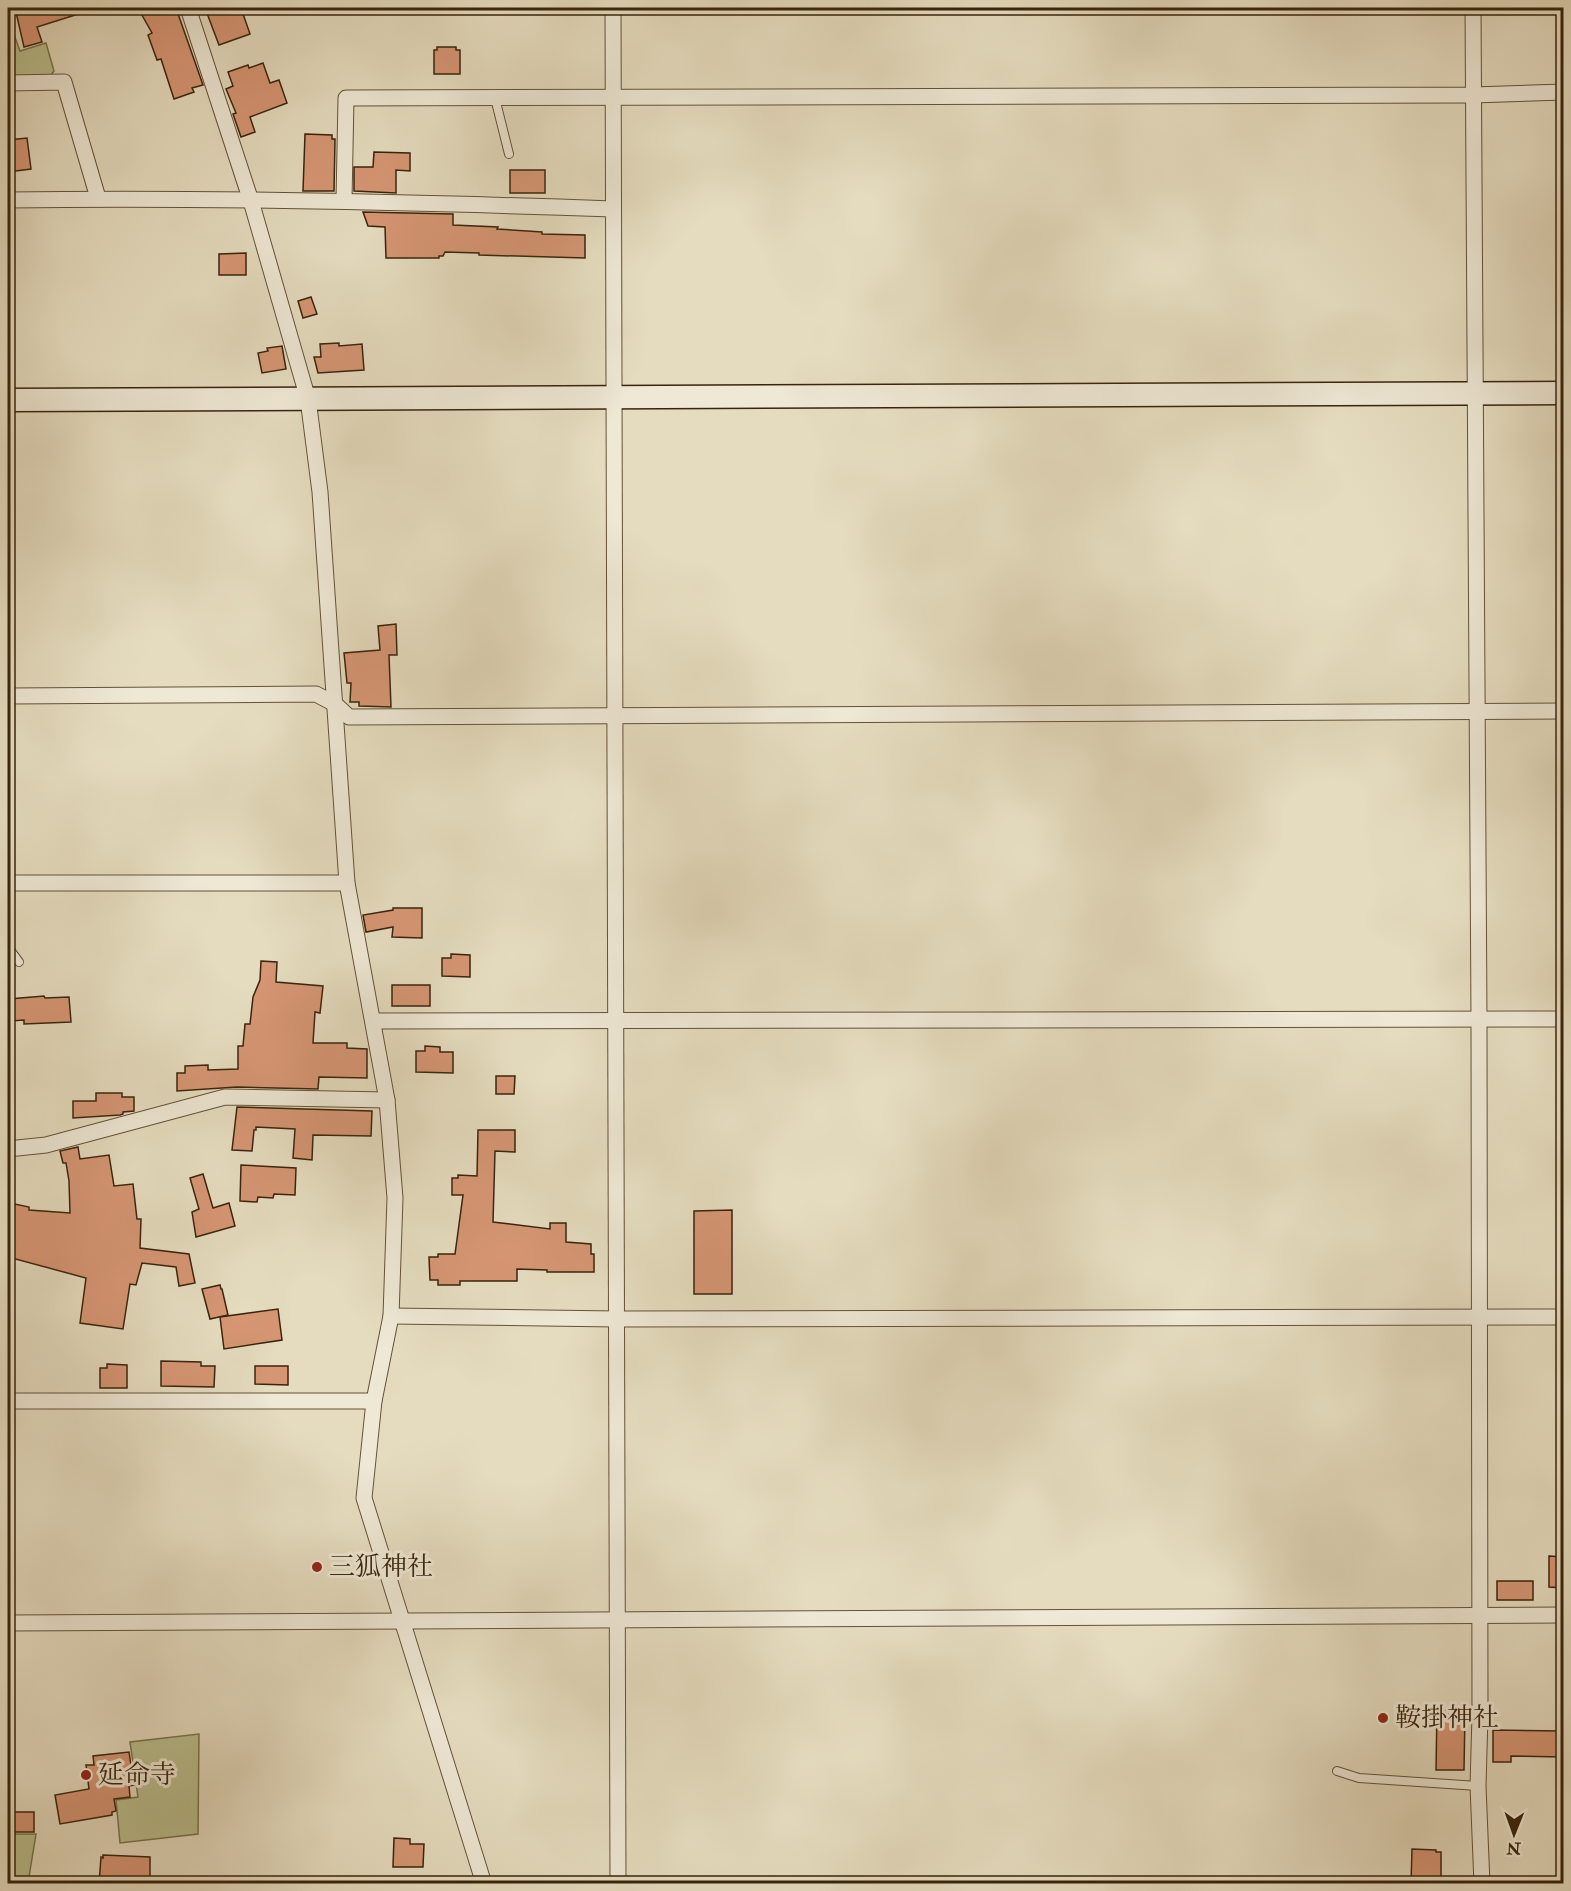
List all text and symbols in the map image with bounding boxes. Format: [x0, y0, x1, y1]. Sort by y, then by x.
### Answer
place label: 三狐神社 [329, 1551, 433, 1583]
marker: 三狐神社 [310, 1560, 324, 1574]
place label: 鞍掛神社 [1395, 1702, 1499, 1734]
marker: 鞍掛神社 [1376, 1711, 1390, 1725]
place label: 延命寺 [98, 1759, 176, 1791]
marker: 延命寺 [79, 1768, 93, 1782]
north arrow [1484, 1804, 1544, 1864]
text: N [1506, 1838, 1522, 1858]

